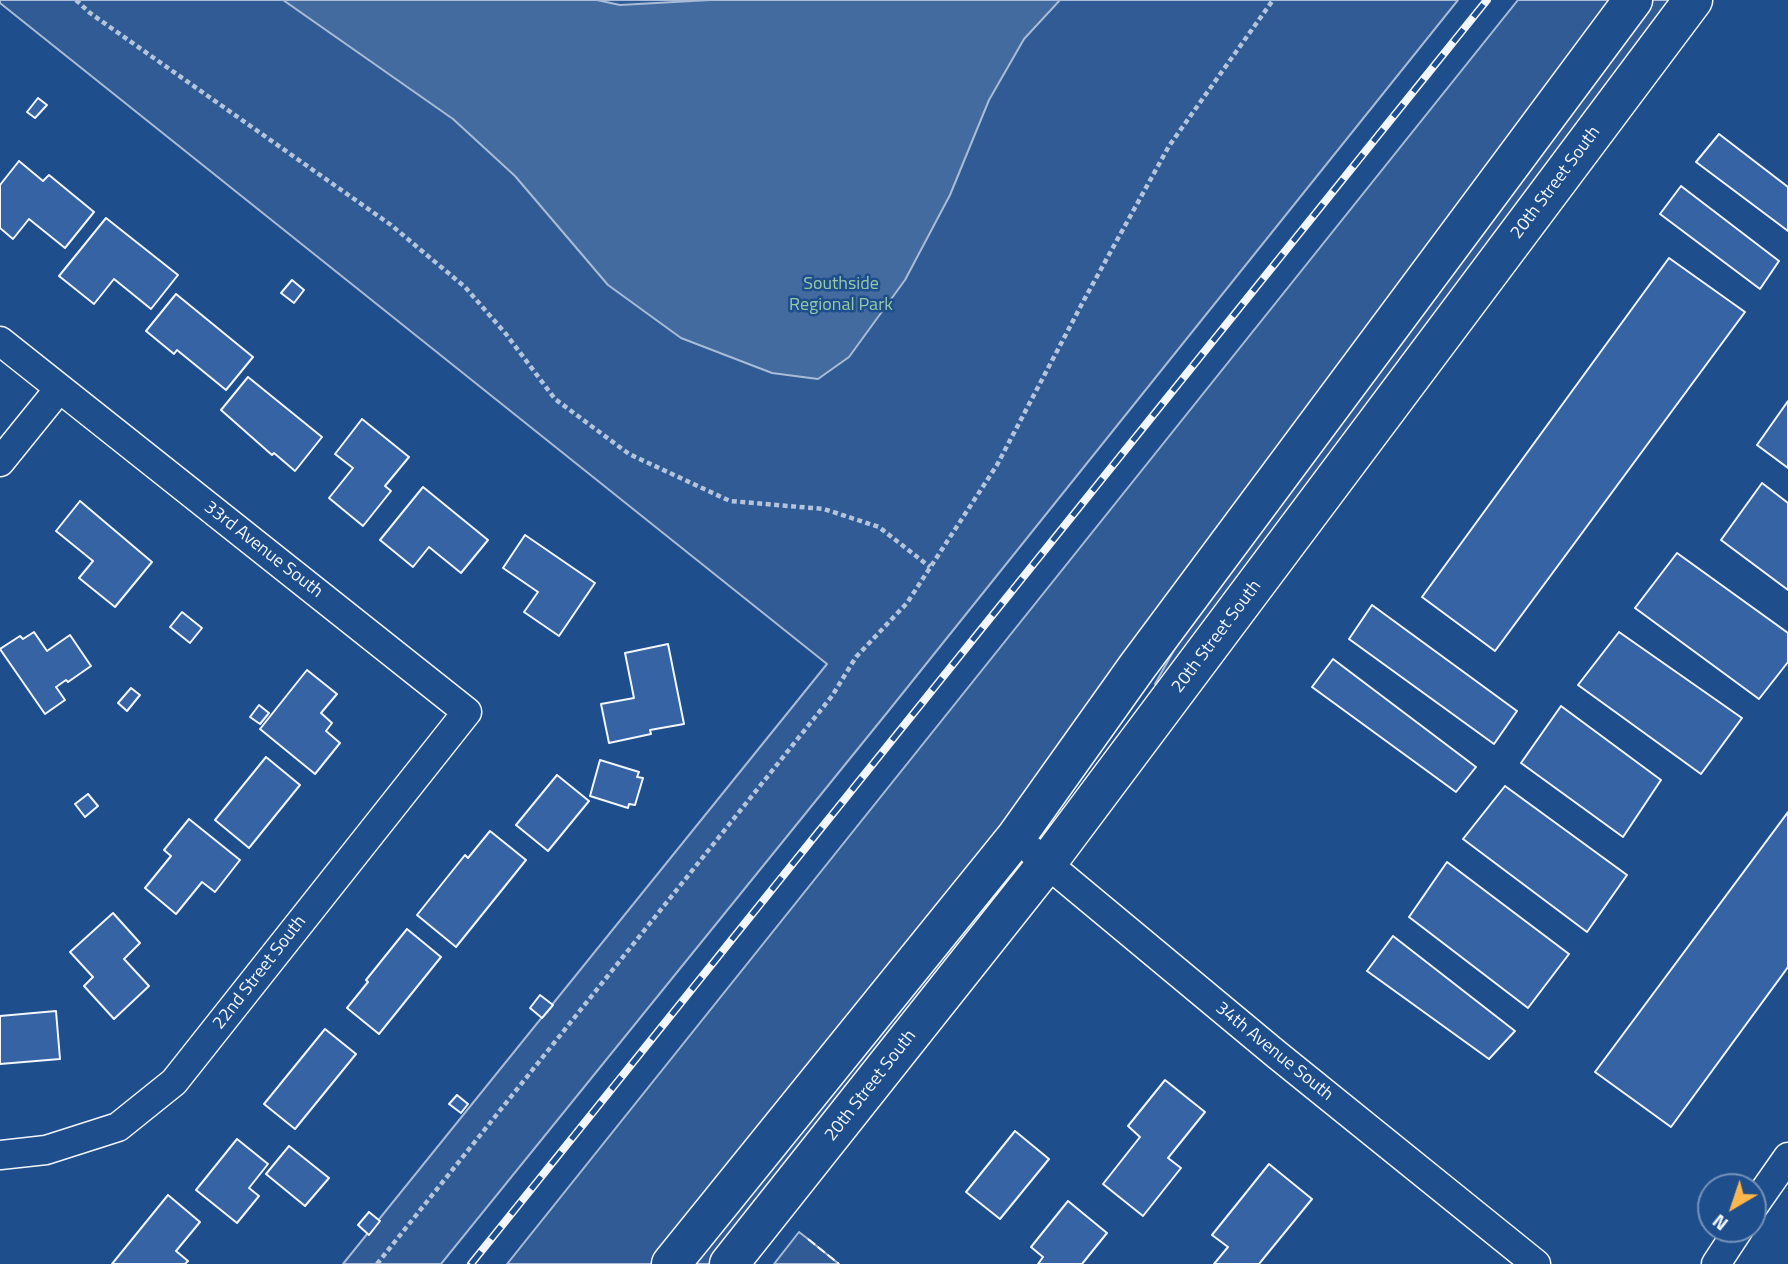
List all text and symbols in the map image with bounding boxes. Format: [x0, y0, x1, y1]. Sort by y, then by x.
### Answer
street label: 20th Street South [1507, 122, 1605, 244]
park label: Southside Regional Park [789, 274, 893, 316]
street label: 33rd Avenue South [199, 497, 327, 603]
street label: 20th Street South [1168, 576, 1266, 698]
street label: 22nd Street South [209, 912, 311, 1034]
street label: 34th Avenue South [1211, 998, 1337, 1106]
street label: 20th Street South [821, 1026, 921, 1146]
north arrow [1697, 1173, 1767, 1243]
text: N [1705, 1208, 1734, 1239]

